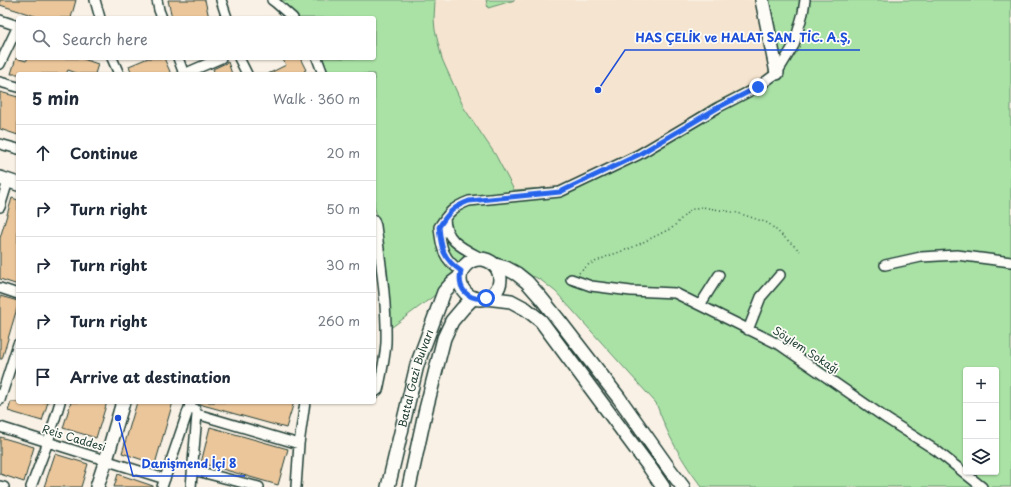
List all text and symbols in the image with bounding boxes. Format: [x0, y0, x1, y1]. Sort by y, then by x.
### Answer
search box [16, 16, 376, 60]
callout: HAS ÇELİK ve HALAT SAN. TİC. A.Ş, [625, 26, 860, 50]
icon: search [30, 27, 52, 49]
text: Search here [62, 27, 148, 50]
text: HAS ÇELİK ve HALAT SAN. TİC. A.Ş, [635, 28, 851, 46]
route end [749, 78, 767, 96]
text: 5 min [32, 85, 79, 111]
text: Walk · 360 m [273, 89, 360, 108]
text: Continue [70, 141, 138, 164]
icon: ahead [32, 142, 54, 164]
text: 20 m [326, 143, 360, 162]
text: Turn right [70, 197, 147, 220]
icon: right [32, 198, 54, 220]
text: 50 m [326, 199, 360, 218]
text: Turn right [70, 253, 147, 276]
icon: right [32, 254, 54, 276]
text: 30 m [326, 255, 360, 274]
route start [477, 289, 495, 307]
text: Turn right [70, 309, 147, 332]
icon: right [32, 310, 54, 332]
text: 260 m [318, 311, 360, 330]
street label: Söylem Sokağı [770, 322, 843, 378]
street label: Battal Gazi Bulvarı [393, 327, 437, 429]
text: Arrive at destination [70, 365, 231, 388]
icon: arrive [32, 366, 54, 388]
map controls [963, 367, 999, 475]
button: + [963, 367, 999, 403]
button: − [963, 403, 999, 439]
street label: Reis Caddesi [40, 420, 108, 455]
button: layers [963, 439, 999, 475]
callout: Danişmend İçi 8 [133, 452, 245, 476]
text: Danişmend İçi 8 [141, 454, 237, 472]

